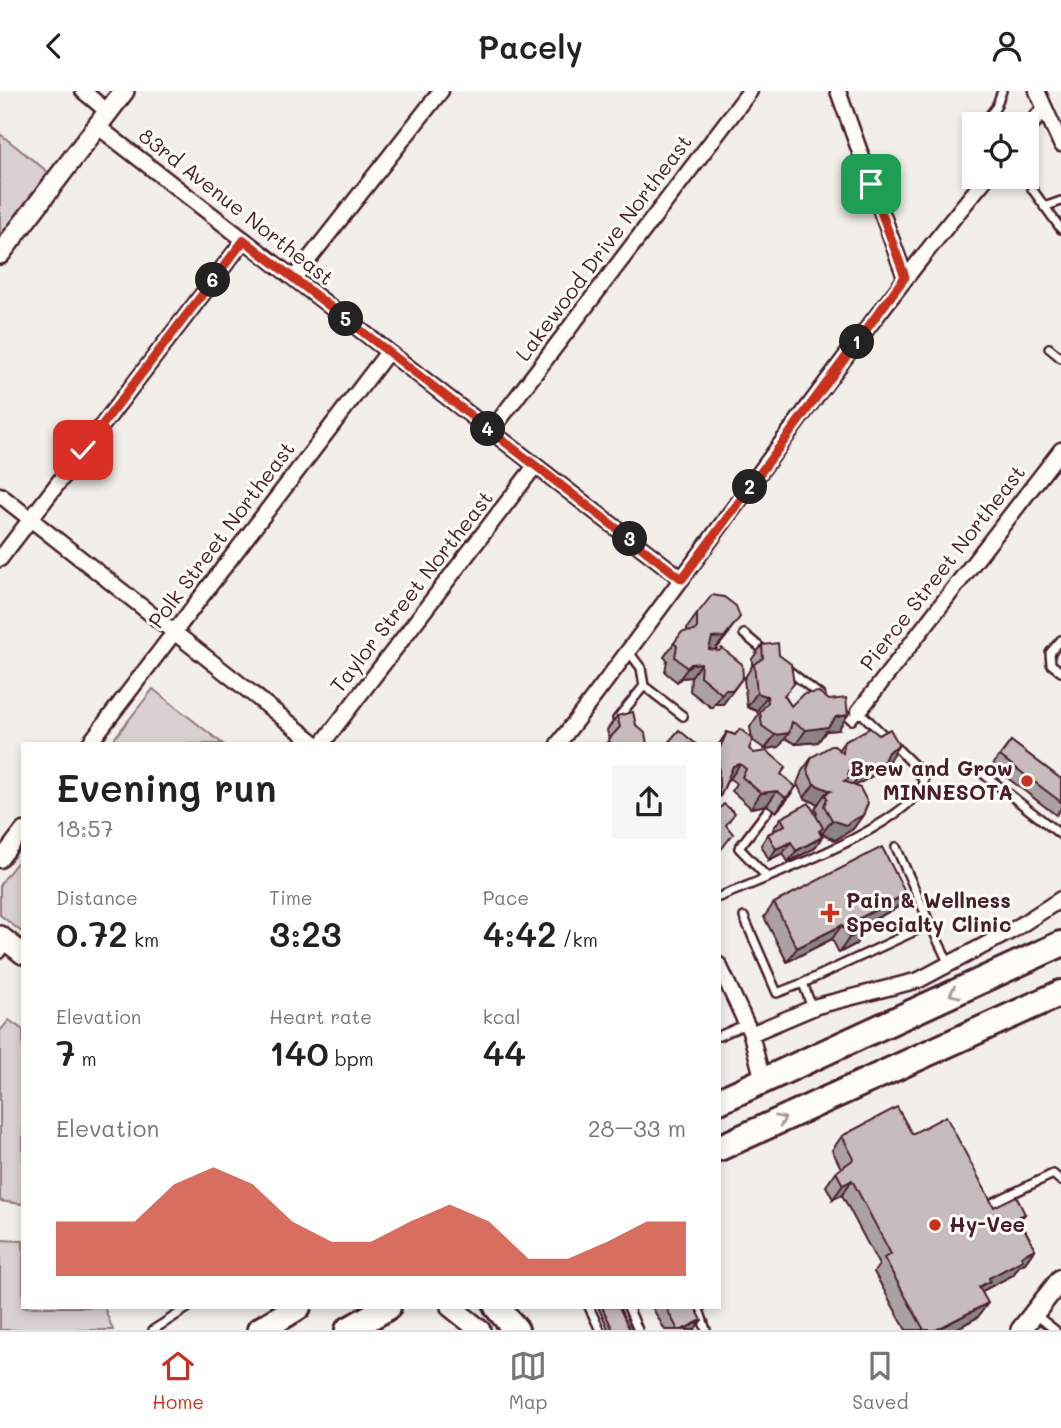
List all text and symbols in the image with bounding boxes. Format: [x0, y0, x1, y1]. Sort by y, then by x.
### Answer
text: Pacely [478, 25, 583, 67]
icon: back [35, 27, 73, 65]
icon: person [988, 27, 1026, 65]
map controls [962, 112, 1039, 189]
button: locate [962, 112, 1039, 189]
street label: 83rd Avenue Northeast [134, 121, 340, 290]
street label: Lakewood Drive Northeast [509, 128, 697, 366]
pin [841, 154, 901, 214]
icon: arrive [852, 165, 890, 203]
pin: 6 [196, 263, 230, 297]
text: 6 [207, 267, 218, 292]
pin: 5 [328, 301, 364, 337]
text: 5 [340, 306, 351, 331]
pin: 1 [840, 324, 874, 359]
text: 1 [852, 329, 861, 354]
pin: 4 [470, 411, 505, 447]
text: 4 [481, 416, 494, 441]
pin [53, 420, 113, 480]
icon: check [64, 431, 102, 469]
street label: Polk Street Northeast [142, 435, 300, 633]
street label: Pierce Street Northeast [853, 459, 1031, 675]
pin: 2 [732, 469, 768, 505]
text: 2 [744, 474, 755, 499]
street label: Taylor Street Northeast [323, 484, 498, 698]
pin: 3 [612, 521, 648, 557]
text: 3 [624, 526, 635, 551]
place label: Brew and Grow MINNESOTA [850, 754, 1013, 805]
text: Evening run [56, 762, 277, 812]
button: share [612, 765, 686, 839]
marker: Brew and Grow MINNESOTA [1019, 773, 1035, 789]
text: 18:57 [56, 813, 114, 843]
text: Distance [56, 885, 138, 910]
text: Time [269, 885, 313, 910]
text: Pace [483, 885, 529, 910]
place label: Pain & Wellness Specialty Clinic [846, 886, 1011, 938]
marker: Pain & Wellness Specialty Clinic [820, 903, 840, 923]
text: 0.72 [56, 910, 128, 956]
text: 3:23 [269, 910, 342, 956]
text: 4:42 [483, 910, 556, 956]
text: km [128, 927, 159, 952]
text: /km [556, 927, 598, 952]
one-way arrow [949, 985, 961, 999]
text: Elevation [56, 1004, 141, 1029]
text: Heart rate [269, 1004, 372, 1029]
text: kcal [483, 1004, 521, 1029]
text: 7 [56, 1029, 76, 1075]
text: 140 [269, 1029, 329, 1075]
text: 44 [483, 1029, 526, 1075]
text: m [76, 1046, 97, 1071]
text: bpm [329, 1046, 374, 1071]
text: Elevation [56, 1113, 159, 1143]
text: 28–33 m [588, 1113, 686, 1143]
one-way arrow [774, 1114, 787, 1128]
place label: Hy-Vee [949, 1210, 1025, 1238]
marker: Hy-Vee [927, 1217, 943, 1233]
tab: Home [152, 1347, 204, 1414]
tab: Map [509, 1347, 548, 1414]
tab: Saved [852, 1347, 909, 1414]

